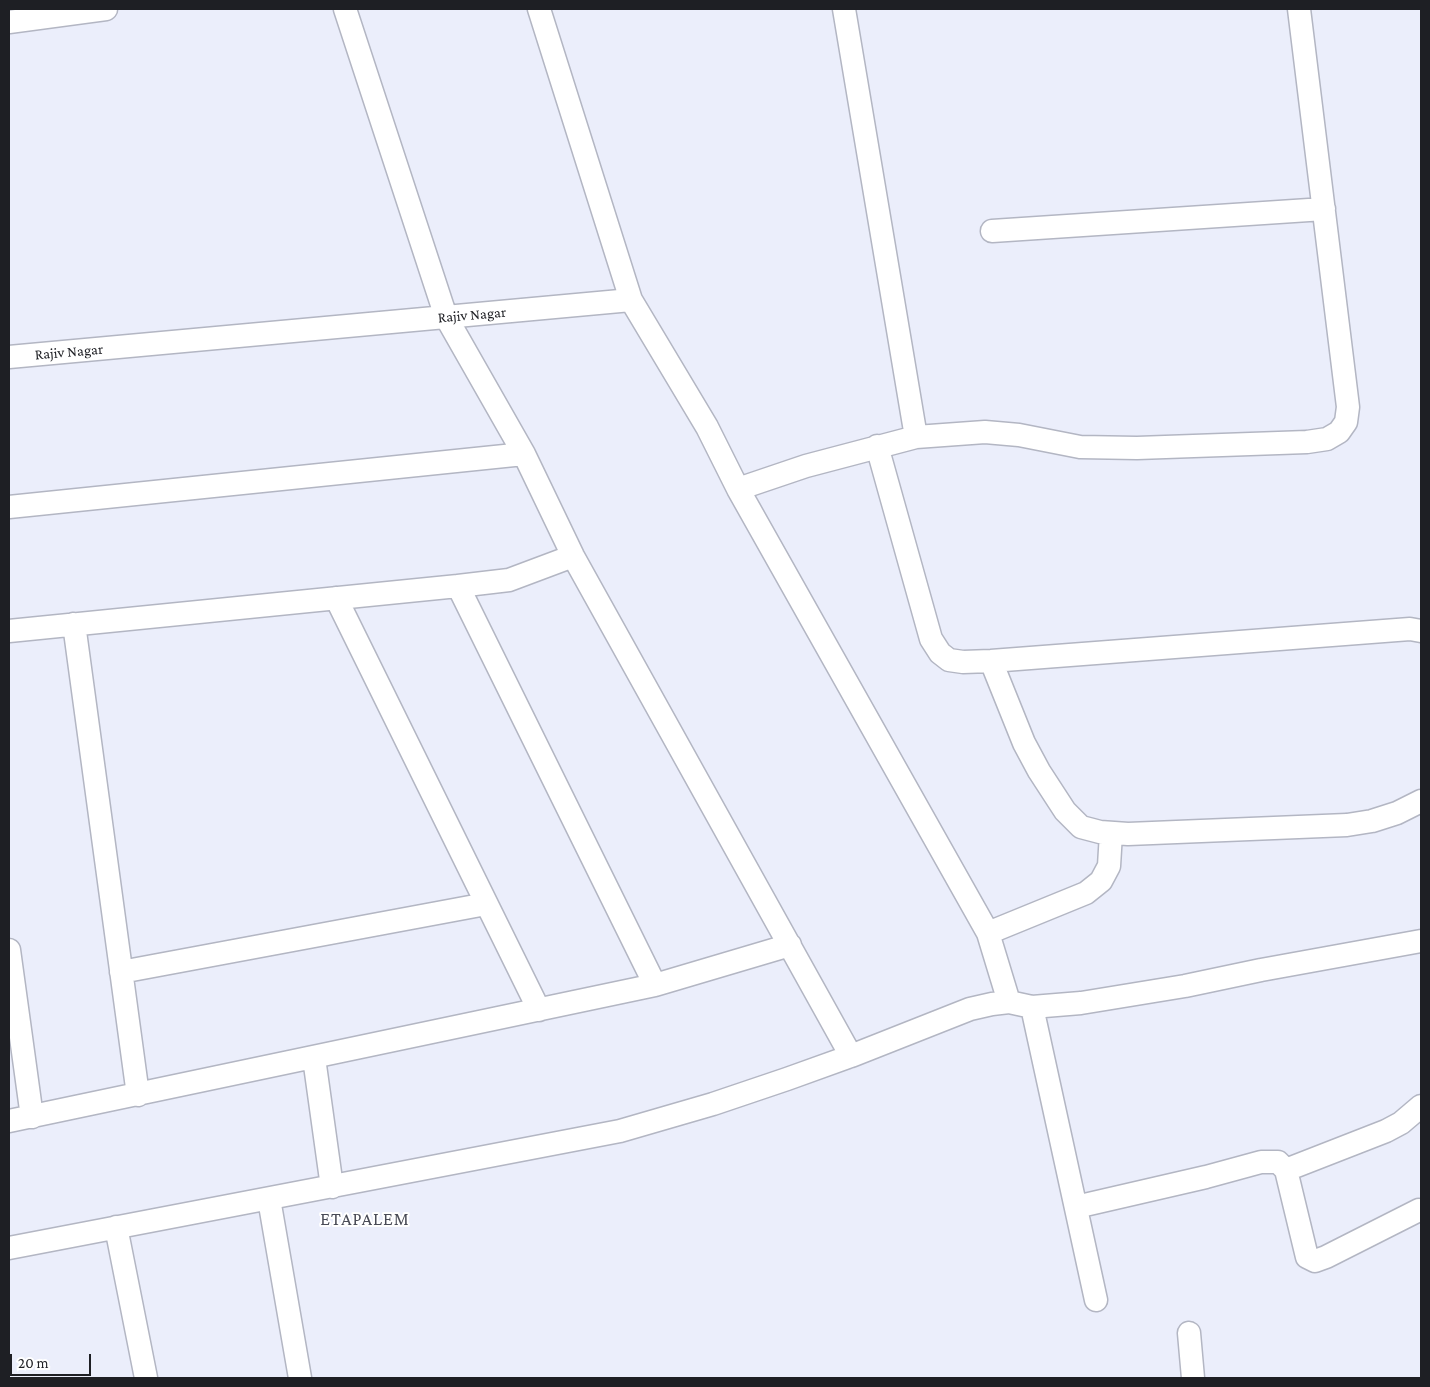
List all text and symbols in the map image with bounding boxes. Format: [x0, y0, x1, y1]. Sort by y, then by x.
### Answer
street label: Rajiv Nagar [437, 303, 507, 327]
street label: Rajiv Nagar [34, 340, 104, 364]
district label: ETAPALEM [319, 1208, 411, 1230]
scale bar [12, 1344, 94, 1376]
text: 20 m [18, 1355, 49, 1371]

